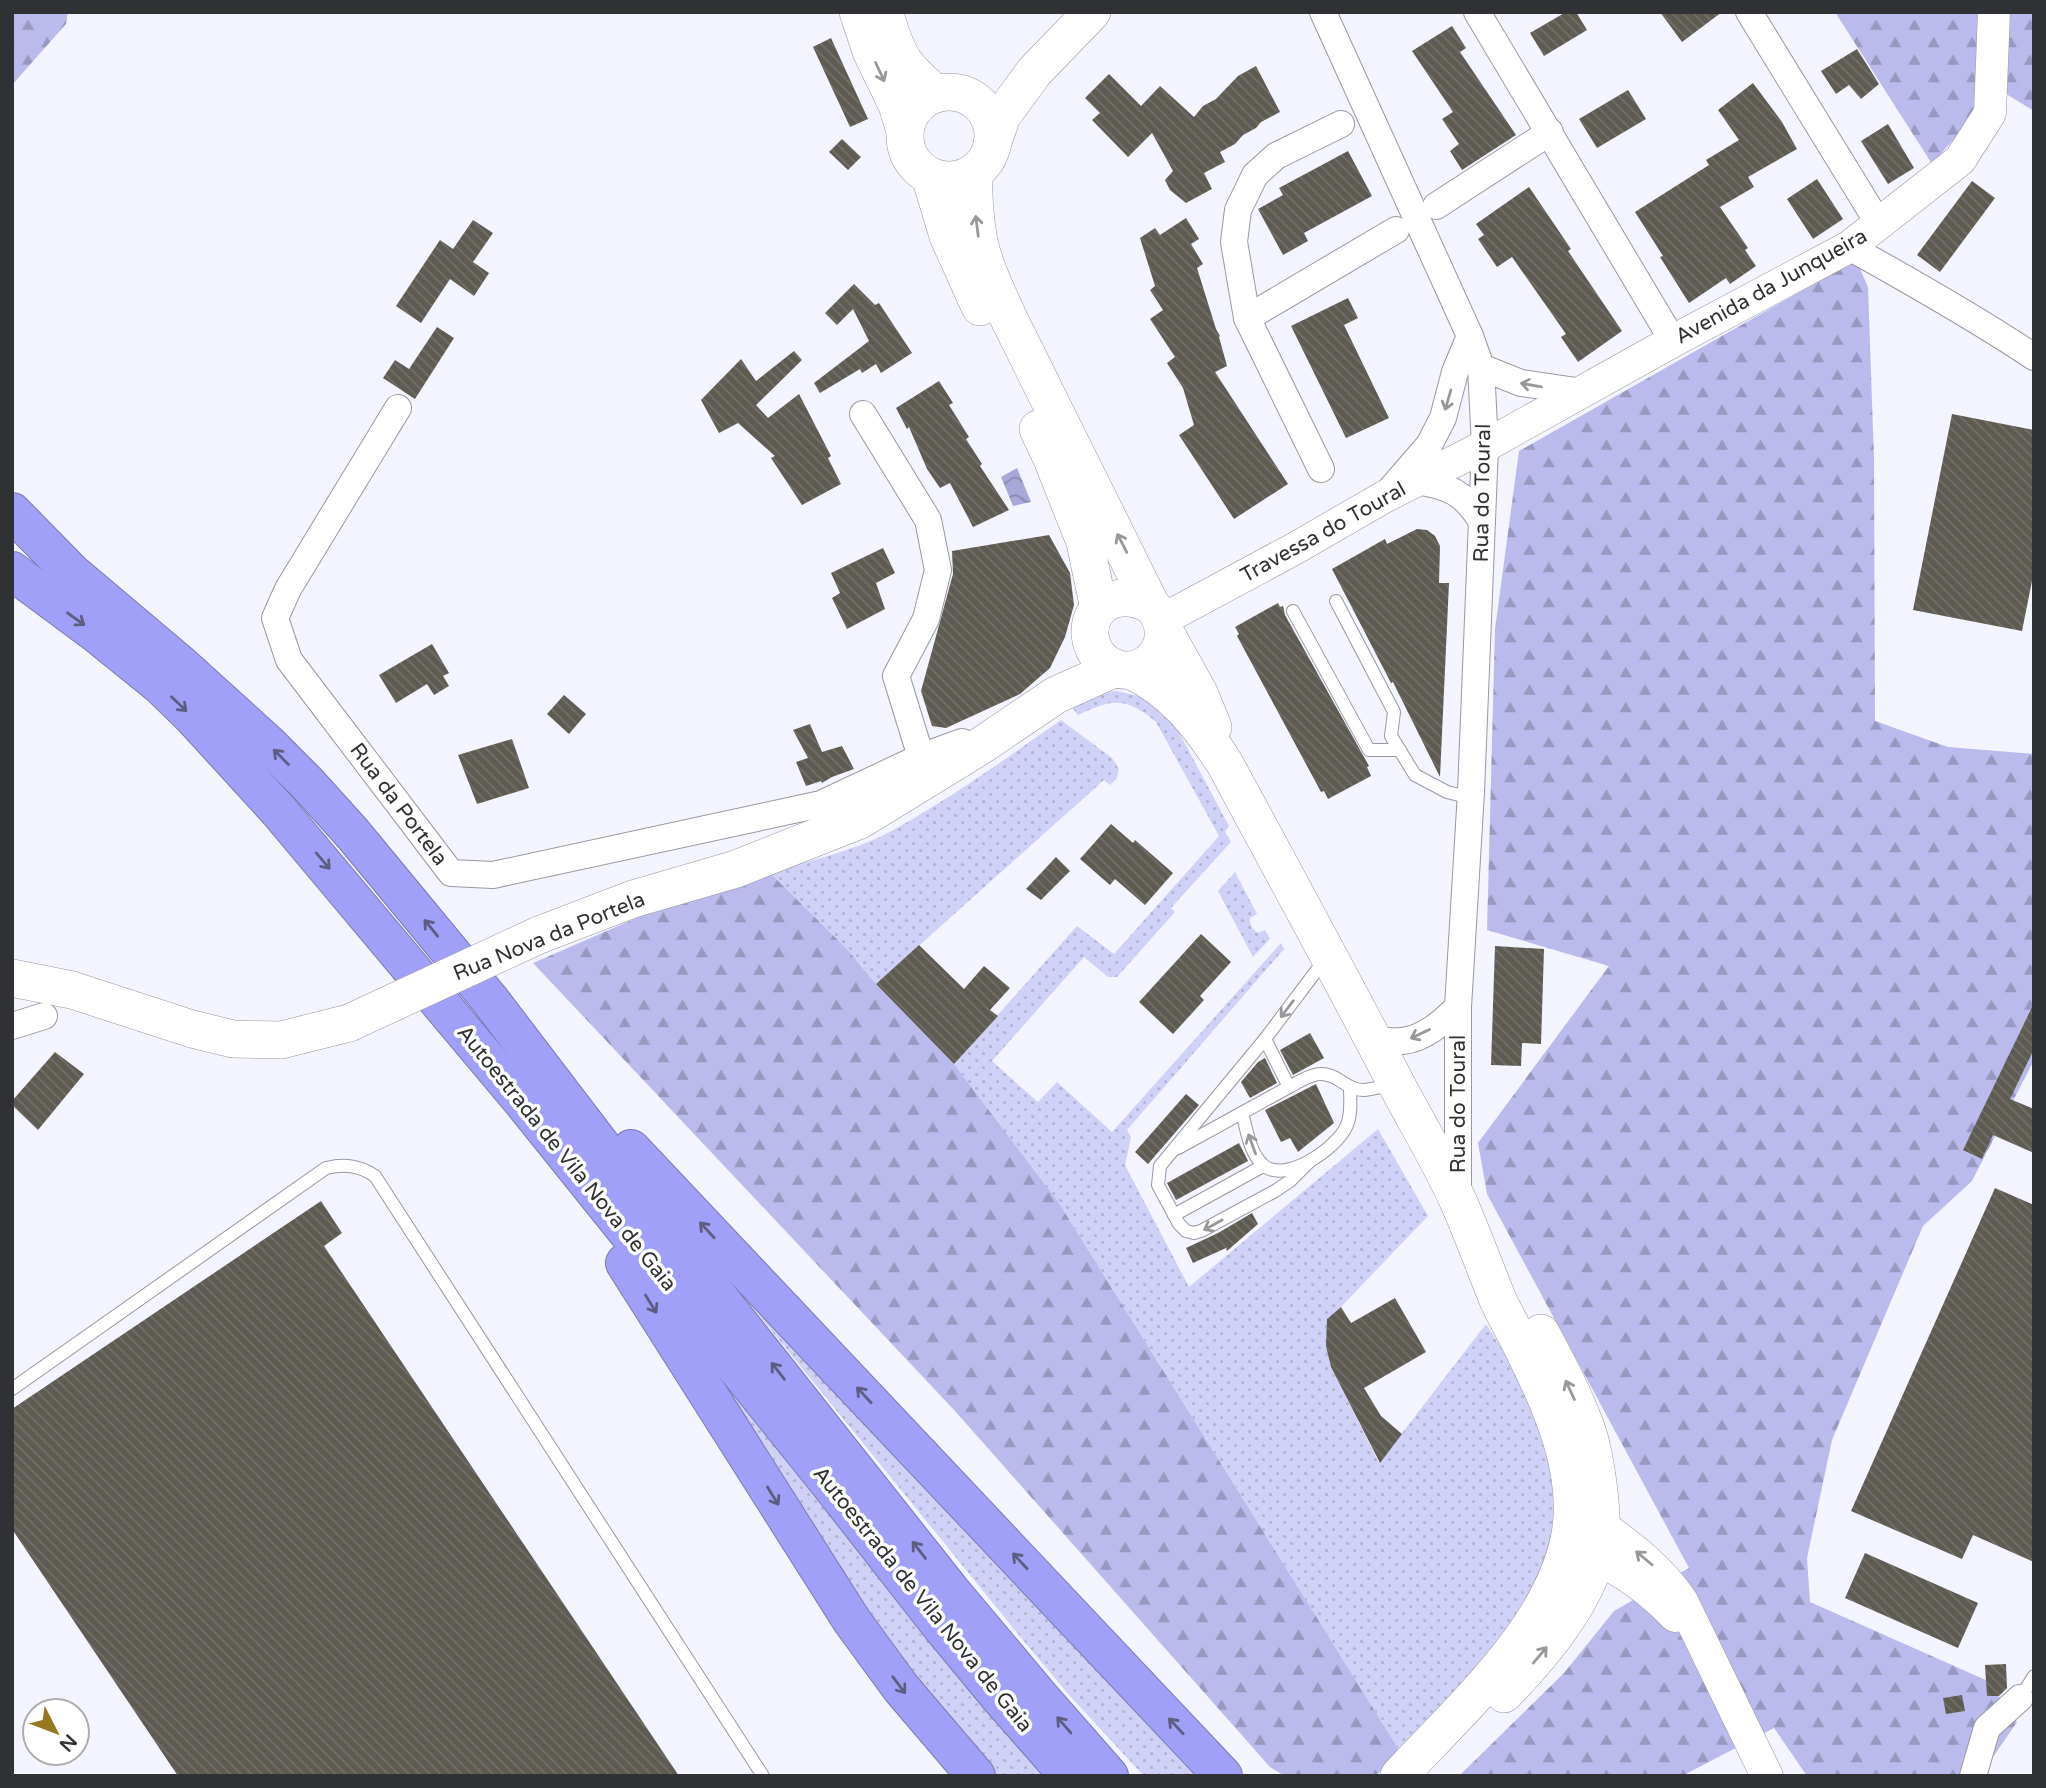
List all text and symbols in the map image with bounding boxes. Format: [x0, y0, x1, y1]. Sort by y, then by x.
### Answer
one-way arrow [874, 61, 888, 82]
one-way arrow [971, 215, 984, 238]
street label: Avenida da Junqueira [1671, 223, 1871, 350]
one-way arrow [1520, 377, 1543, 391]
one-way arrow [1440, 389, 1453, 411]
street label: Rua do Toural [1469, 424, 1496, 562]
street label: Travessa do Toural [1236, 477, 1410, 588]
one-way arrow [1115, 533, 1128, 554]
one-way arrow [66, 611, 85, 626]
one-way arrow [170, 695, 187, 712]
street label: Rua da Portela [344, 738, 453, 870]
one-way arrow [273, 749, 290, 766]
one-way arrow [315, 852, 331, 870]
street label: Rua Nova da Portela [450, 887, 649, 986]
one-way arrow [424, 919, 439, 937]
one-way arrow [1280, 1000, 1295, 1018]
street label: Autoestrada de Vila Nova de Gaia [452, 1020, 682, 1296]
one-way arrow [1410, 1028, 1431, 1041]
street label: Rua do Toural [1446, 1035, 1471, 1173]
one-way arrow [1245, 1134, 1257, 1156]
one-way arrow [1203, 1219, 1224, 1232]
one-way arrow [699, 1222, 716, 1239]
one-way arrow [644, 1294, 659, 1313]
one-way arrow [770, 1363, 785, 1381]
one-way arrow [1563, 1379, 1576, 1401]
one-way arrow [855, 1387, 872, 1404]
street label: Autoestrada de Vila Nova de Gaia [808, 1461, 1038, 1737]
one-way arrow [767, 1486, 781, 1506]
one-way arrow [911, 1541, 926, 1559]
one-way arrow [1635, 1550, 1653, 1566]
one-way arrow [1011, 1553, 1028, 1570]
one-way arrow [1532, 1647, 1548, 1665]
one-way arrow [892, 1676, 907, 1694]
north arrow [21, 1697, 91, 1767]
one-way arrow [1056, 1716, 1072, 1734]
one-way arrow [1168, 1717, 1184, 1735]
text: N [55, 1730, 81, 1756]

